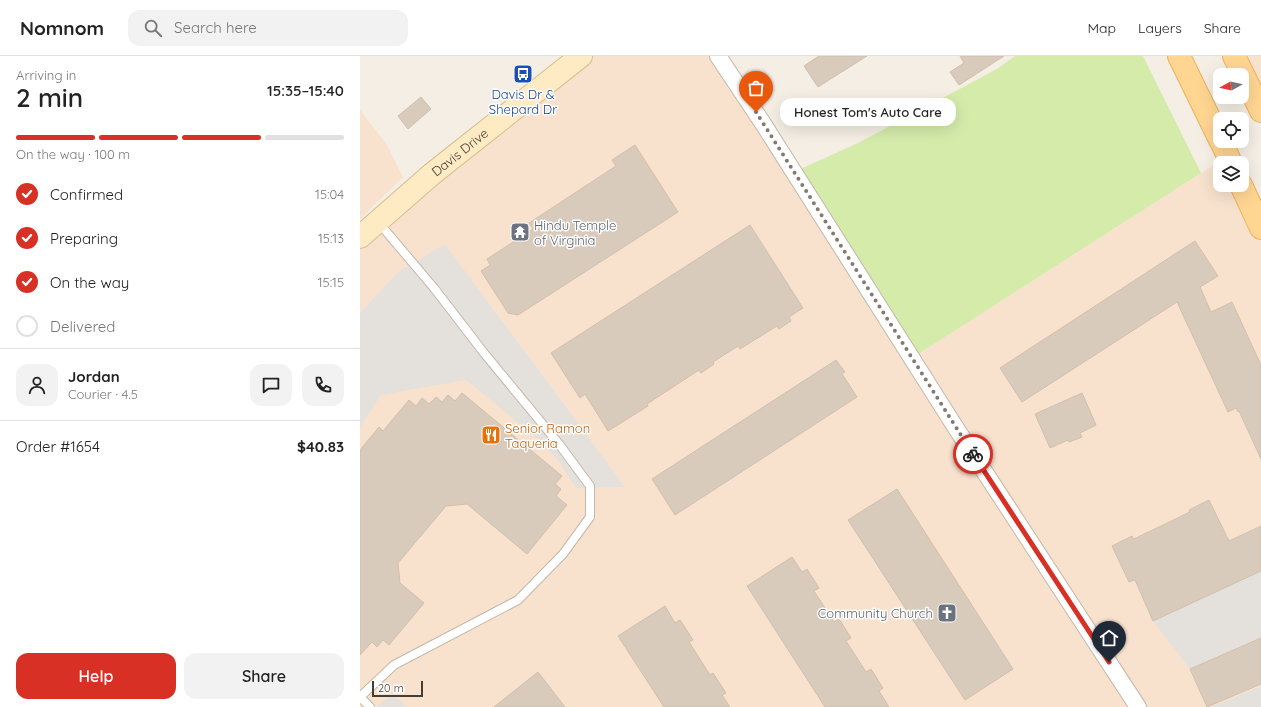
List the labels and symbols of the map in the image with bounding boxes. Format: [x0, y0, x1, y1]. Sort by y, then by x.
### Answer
bus stop icon: Davis Dr & Shepard Dr [512, 63, 534, 85]
north arrow [1213, 68, 1249, 104]
pin [739, 71, 773, 112]
place label: Davis Dr & Shepard Dr [489, 86, 557, 117]
callout: Honest Tom's Auto Care [780, 98, 956, 126]
street label: Davis Drive [428, 125, 491, 179]
place label: Hindu Temple of Virginia [534, 217, 616, 248]
temple icon: Hindu Temple of Virginia [509, 221, 531, 243]
place label: Senior Ramon Taqueria [505, 420, 590, 451]
restaurant icon: Senior Ramon Taqueria [480, 424, 502, 446]
courier [953, 434, 993, 474]
church icon: Community Church [936, 602, 958, 624]
place label: Community Church [818, 605, 933, 621]
pin [1092, 621, 1126, 662]
scale bar [372, 679, 423, 698]

